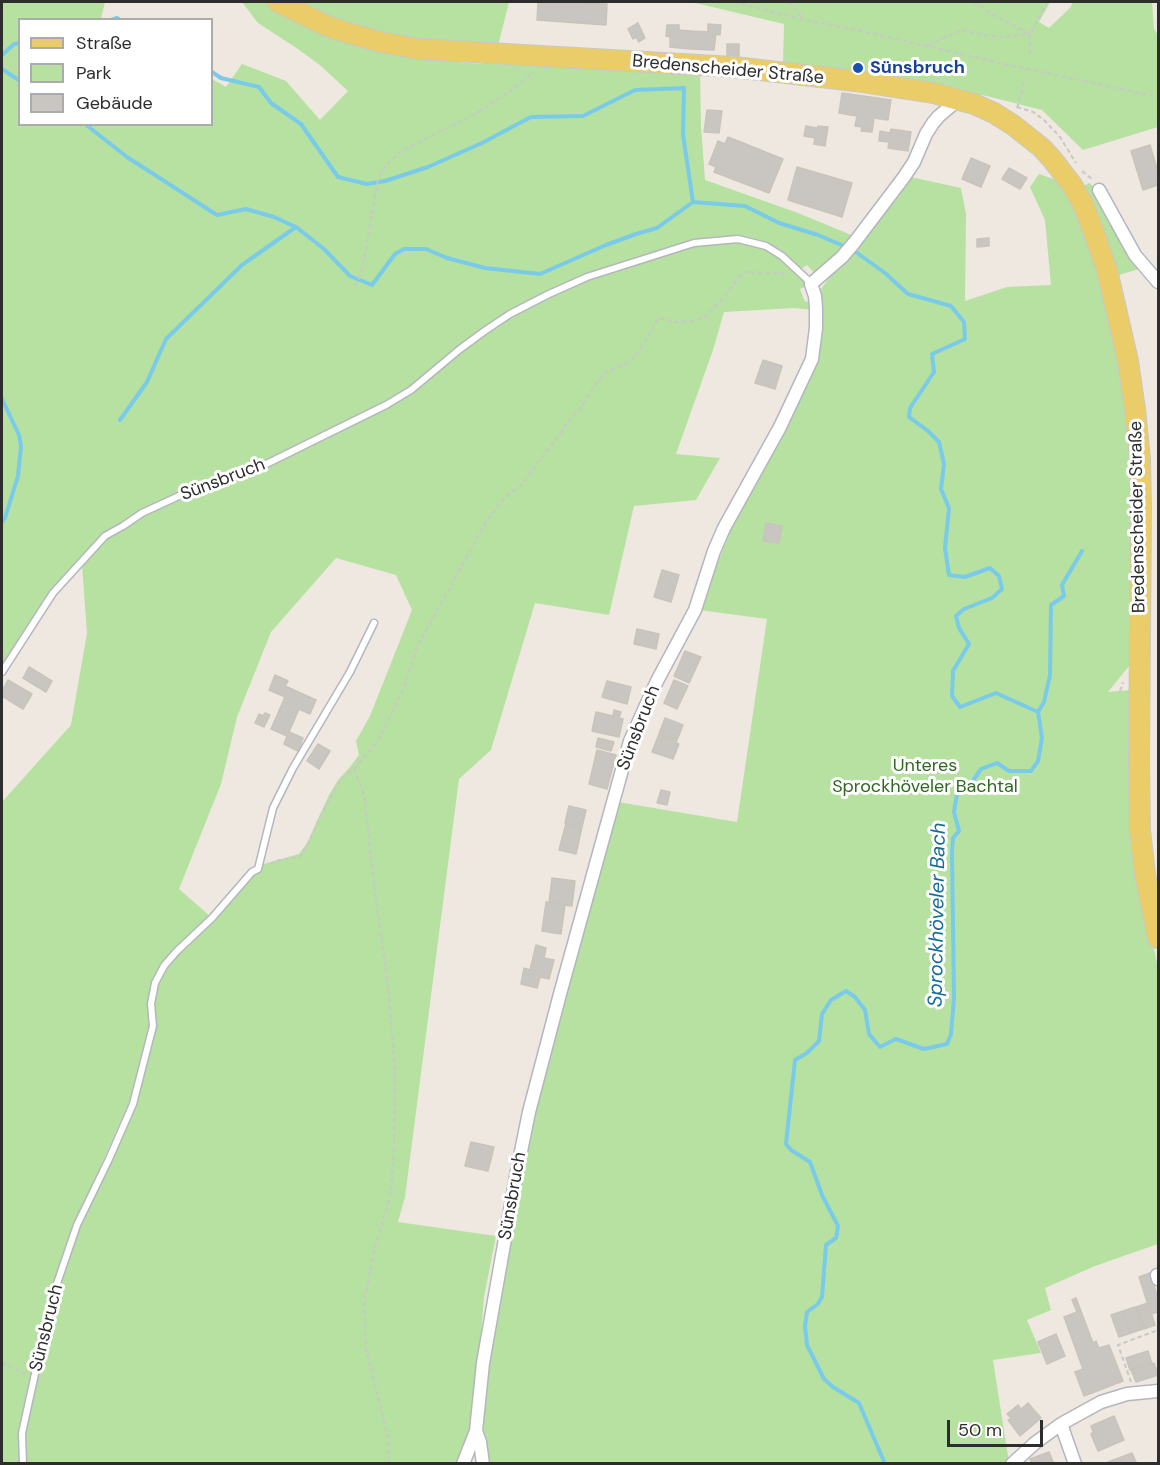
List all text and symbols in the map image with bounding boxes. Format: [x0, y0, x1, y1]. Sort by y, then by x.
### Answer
legend [18, 18, 213, 126]
text: Straße [76, 31, 132, 55]
street label: Bredenscheider Straße [631, 51, 825, 89]
place label: Sünsbruch [870, 57, 965, 79]
text: Park [76, 61, 112, 85]
marker: Sünsbruch [851, 61, 865, 75]
text: Gebäude [76, 91, 153, 115]
street label: Bredenscheider Straße [1126, 421, 1150, 613]
street label: Sünsbruch [178, 454, 268, 506]
street label: Sünsbruch [613, 683, 665, 773]
park label: Unteres Sprockhöveler Bachtal [832, 755, 1018, 798]
water label: Sprockhöveler Bach [924, 823, 952, 1007]
street label: Sünsbruch [495, 1150, 531, 1242]
street label: Sünsbruch [26, 1282, 68, 1374]
scale bar [950, 1408, 1046, 1446]
text: 50 m [958, 1418, 1002, 1442]

